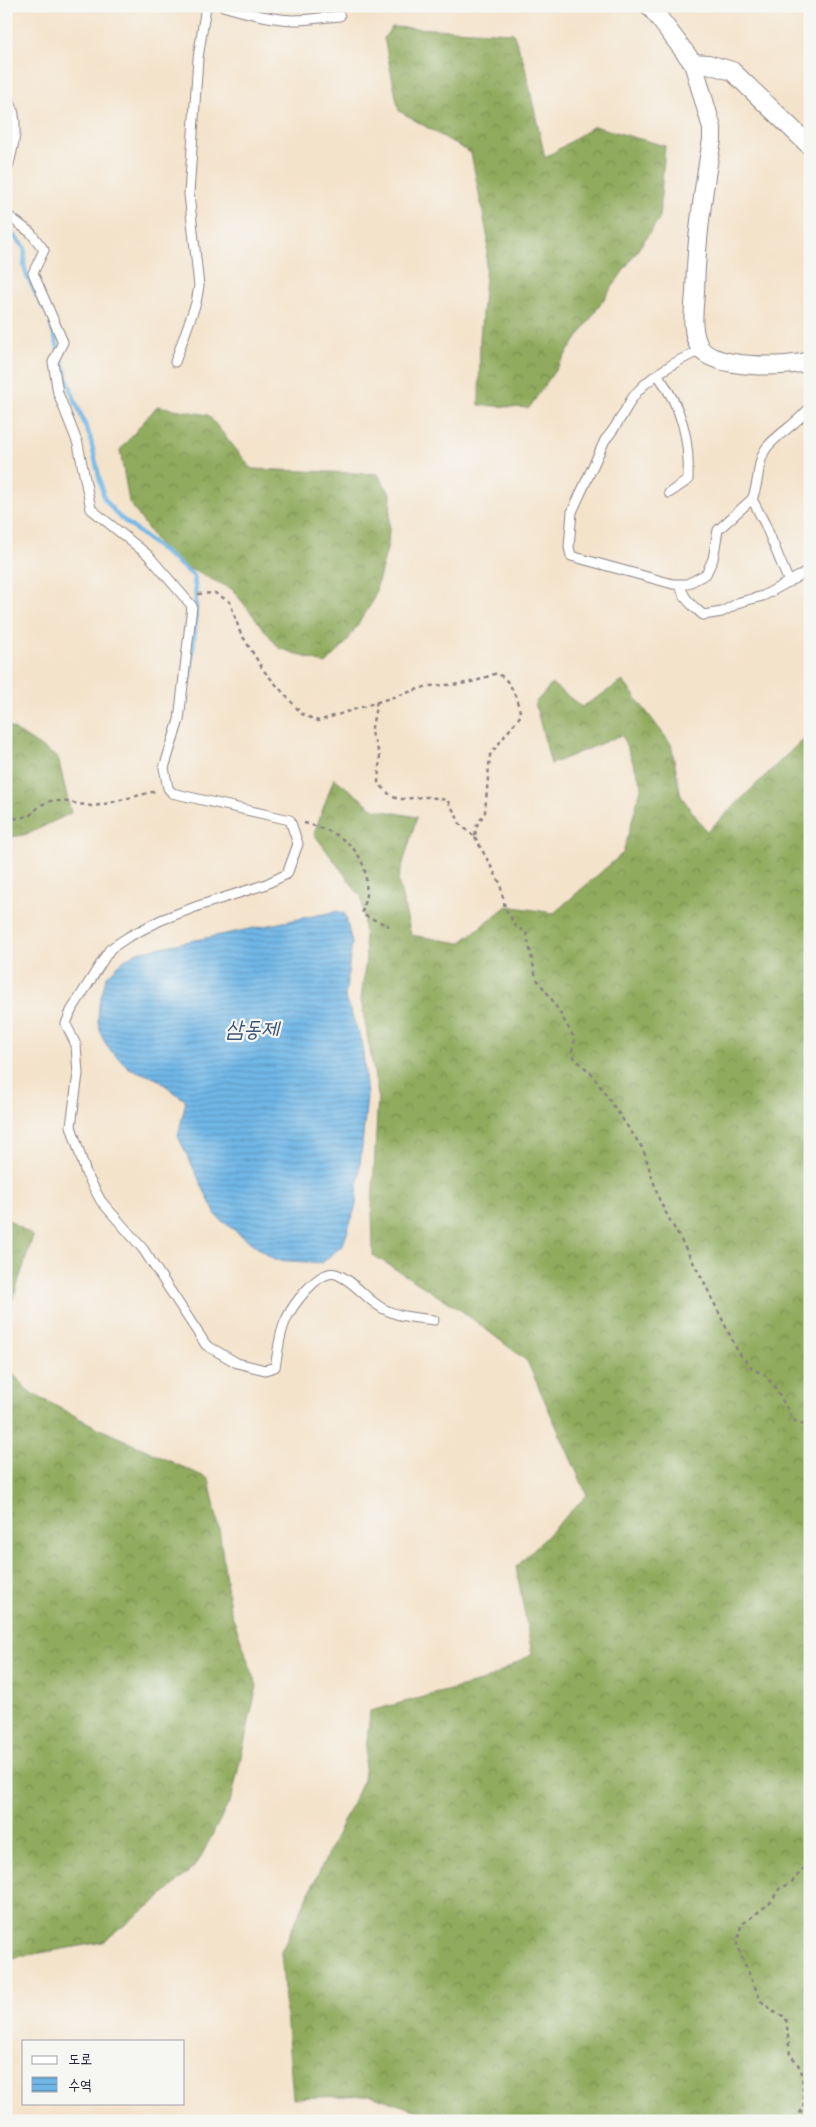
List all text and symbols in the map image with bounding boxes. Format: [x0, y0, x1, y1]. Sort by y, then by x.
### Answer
water label: 삼동제 [225, 1015, 282, 1043]
legend [22, 2040, 185, 2104]
text: 도로 [68, 2050, 92, 2069]
text: 수역 [68, 2076, 92, 2095]

